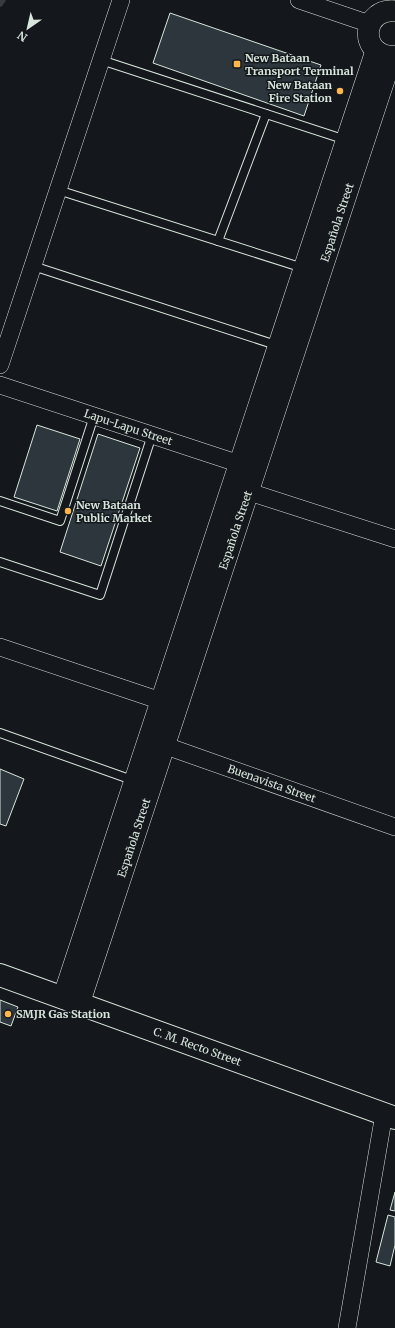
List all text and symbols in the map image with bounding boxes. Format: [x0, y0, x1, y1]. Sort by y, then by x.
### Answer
north arrow [8, 8, 48, 48]
text: N [15, 28, 30, 45]
place label: New Bataan Transport Terminal [245, 51, 354, 78]
marker: New Bataan Transport Terminal [232, 59, 242, 69]
place label: New Bataan Fire Station [267, 78, 333, 105]
marker: New Bataan Fire Station [335, 86, 345, 96]
street label: Española Street [317, 181, 357, 264]
street label: Lapu-Lapu Street [82, 406, 175, 449]
street label: Española Street [216, 488, 255, 571]
place label: New Bataan Public Market [76, 498, 152, 525]
marker: New Bataan Public Market [63, 506, 73, 516]
street label: Buenavista Street [226, 761, 318, 806]
street label: Española Street [114, 796, 154, 879]
place label: SMJR Gas Station [16, 1007, 111, 1021]
marker: SMJR Gas Station [3, 1009, 13, 1019]
street label: C. M. Recto Street [152, 1024, 244, 1069]

